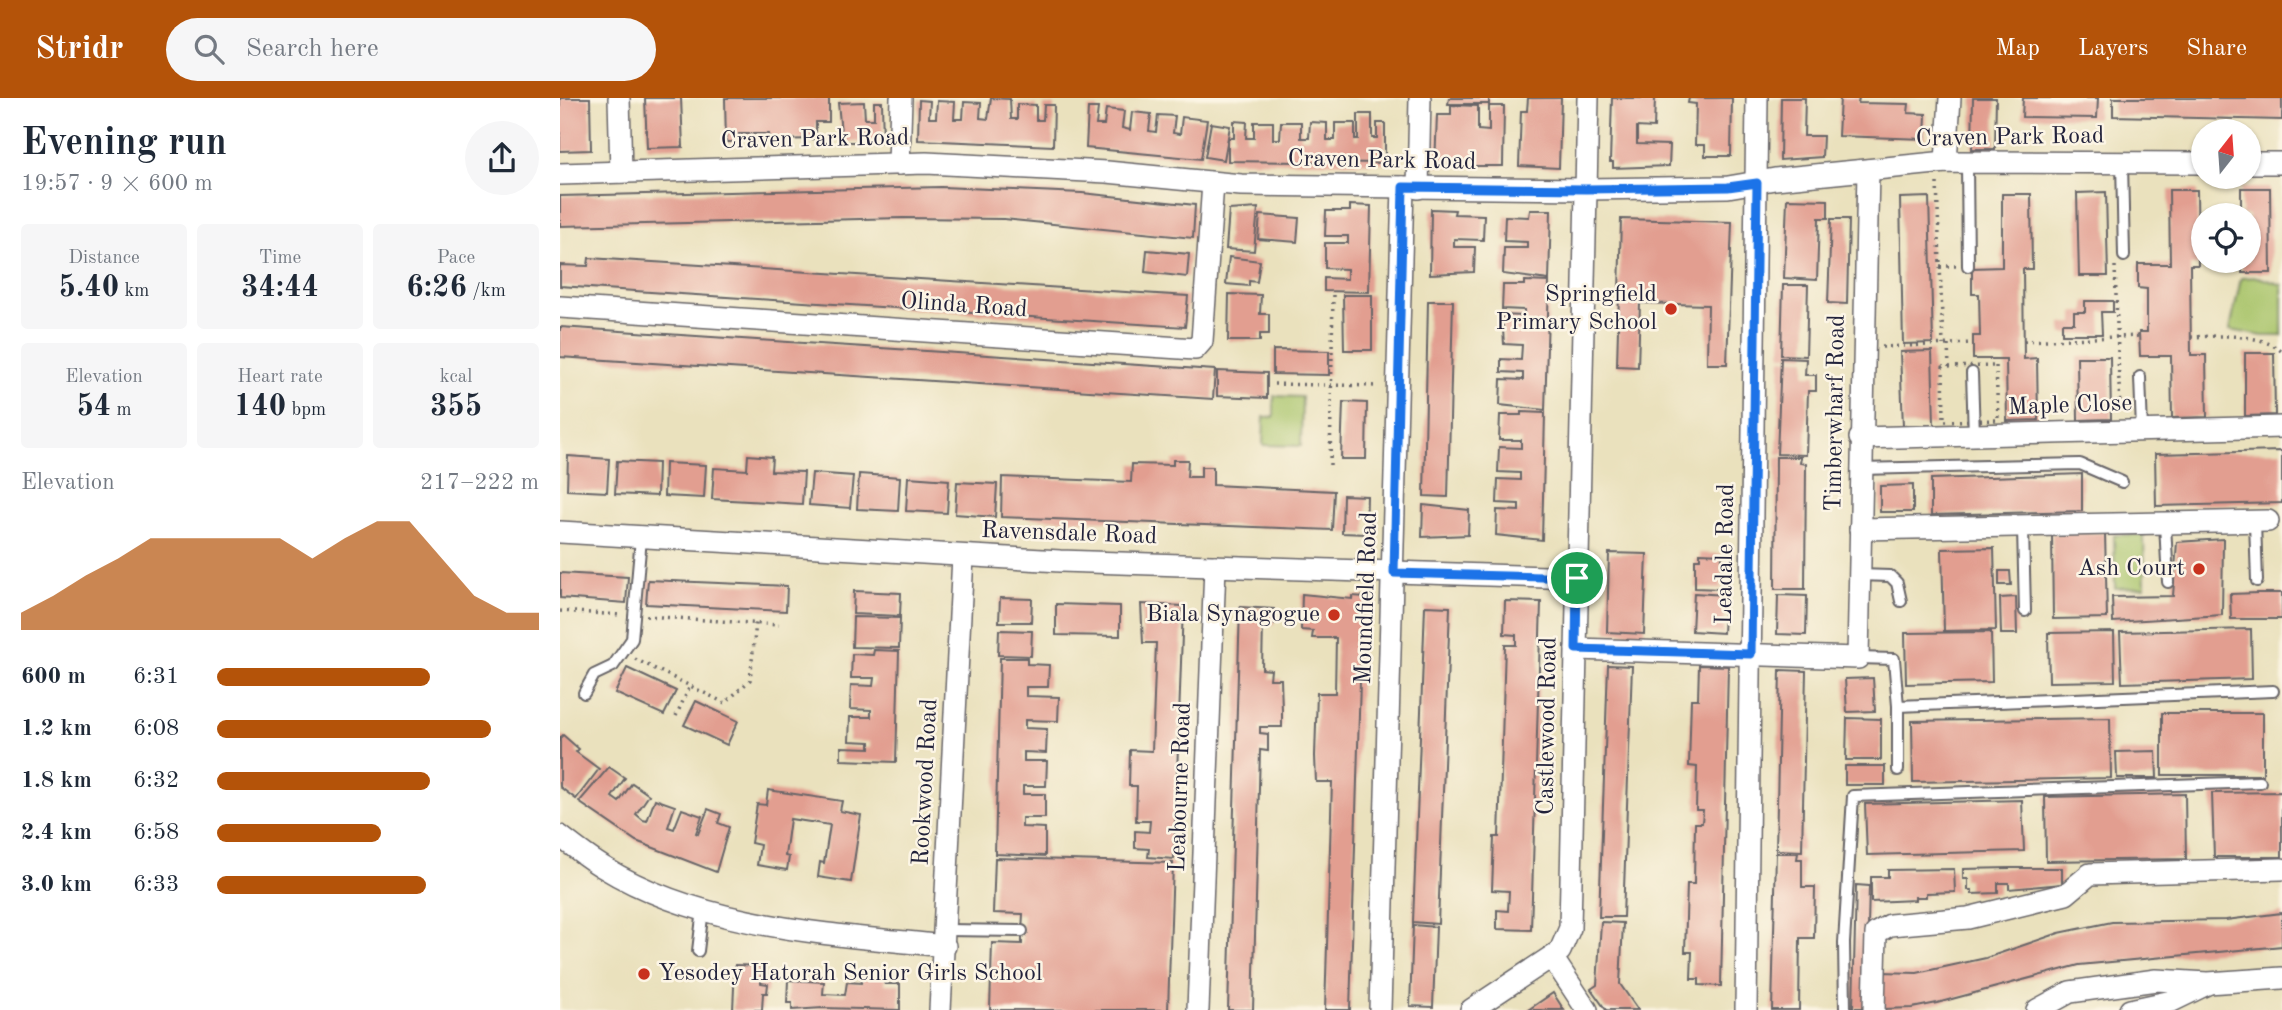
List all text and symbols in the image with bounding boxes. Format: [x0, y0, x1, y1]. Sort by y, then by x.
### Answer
search box [166, 18, 656, 81]
icon: search [190, 30, 228, 68]
text: Stridr [35, 33, 124, 66]
text: Search here [246, 36, 379, 62]
text: Map [1996, 37, 2040, 61]
text: Layers [2078, 37, 2148, 61]
text: Share [2186, 37, 2247, 61]
north arrow [2191, 119, 2261, 189]
map controls [2191, 119, 2261, 273]
button: share [465, 121, 539, 195]
street label: Craven Park Road [1915, 124, 2105, 152]
text: Evening run [21, 125, 227, 163]
street label: Craven Park Road [720, 126, 910, 154]
street label: Craven Park Road [1287, 147, 1477, 175]
text: 19:57 · 9 × 600 m [21, 172, 213, 195]
button: locate [2191, 203, 2261, 273]
text: Distance [68, 249, 140, 268]
text: Time [259, 249, 301, 268]
text: Pace [437, 249, 475, 268]
text: 5.40 [59, 273, 119, 303]
text: 34:44 [241, 273, 319, 303]
text: 6:26 [406, 273, 467, 303]
text: km [119, 282, 149, 301]
text: /km [467, 282, 506, 301]
place label: Springfield Primary School [1495, 283, 1657, 335]
street label: Olinda Road [900, 290, 1028, 322]
marker: Springfield Primary School [1663, 301, 1679, 317]
street label: Timberwharf Road [1822, 314, 1850, 512]
text: Elevation [65, 368, 143, 387]
text: Heart rate [237, 368, 323, 387]
text: kcal [440, 368, 472, 387]
text: 54 [76, 392, 111, 422]
text: 140 [234, 392, 286, 422]
text: 355 [430, 392, 482, 422]
street label: Maple Close [2007, 392, 2133, 420]
text: m [111, 401, 132, 420]
text: bpm [286, 401, 326, 420]
text: Elevation [21, 471, 115, 494]
text: 217–222 m [420, 471, 539, 494]
street label: Leadale Road [1713, 483, 1739, 625]
street label: Moundfield Road [1352, 511, 1382, 685]
street label: Ravensdale Road [980, 519, 1158, 549]
pin [1547, 548, 1607, 608]
place label: Ash Court [2077, 557, 2185, 581]
icon: arrive [1558, 559, 1596, 597]
marker: Ash Court [2191, 561, 2207, 577]
place label: Biala Synagogue [1146, 603, 1320, 627]
marker: Biala Synagogue [1326, 607, 1342, 623]
street label: Castlewood Road [1534, 637, 1562, 815]
text: 600 m [21, 665, 86, 688]
text: 6:31 [133, 665, 179, 688]
street label: Rookwood Road [910, 698, 942, 866]
street label: Leabourne Road [1166, 702, 1196, 872]
text: 1.2 km [21, 717, 92, 740]
text: 6:08 [133, 717, 179, 740]
text: 1.8 km [21, 769, 92, 792]
text: 6:32 [133, 769, 179, 792]
text: 2.4 km [21, 821, 92, 844]
text: 6:58 [133, 821, 179, 844]
text: 3.0 km [21, 873, 92, 896]
text: 6:33 [133, 873, 179, 896]
place label: Yesodey Hatorah Senior Girls School [658, 962, 1042, 986]
marker: Yesodey Hatorah Senior Girls School [636, 966, 652, 982]

